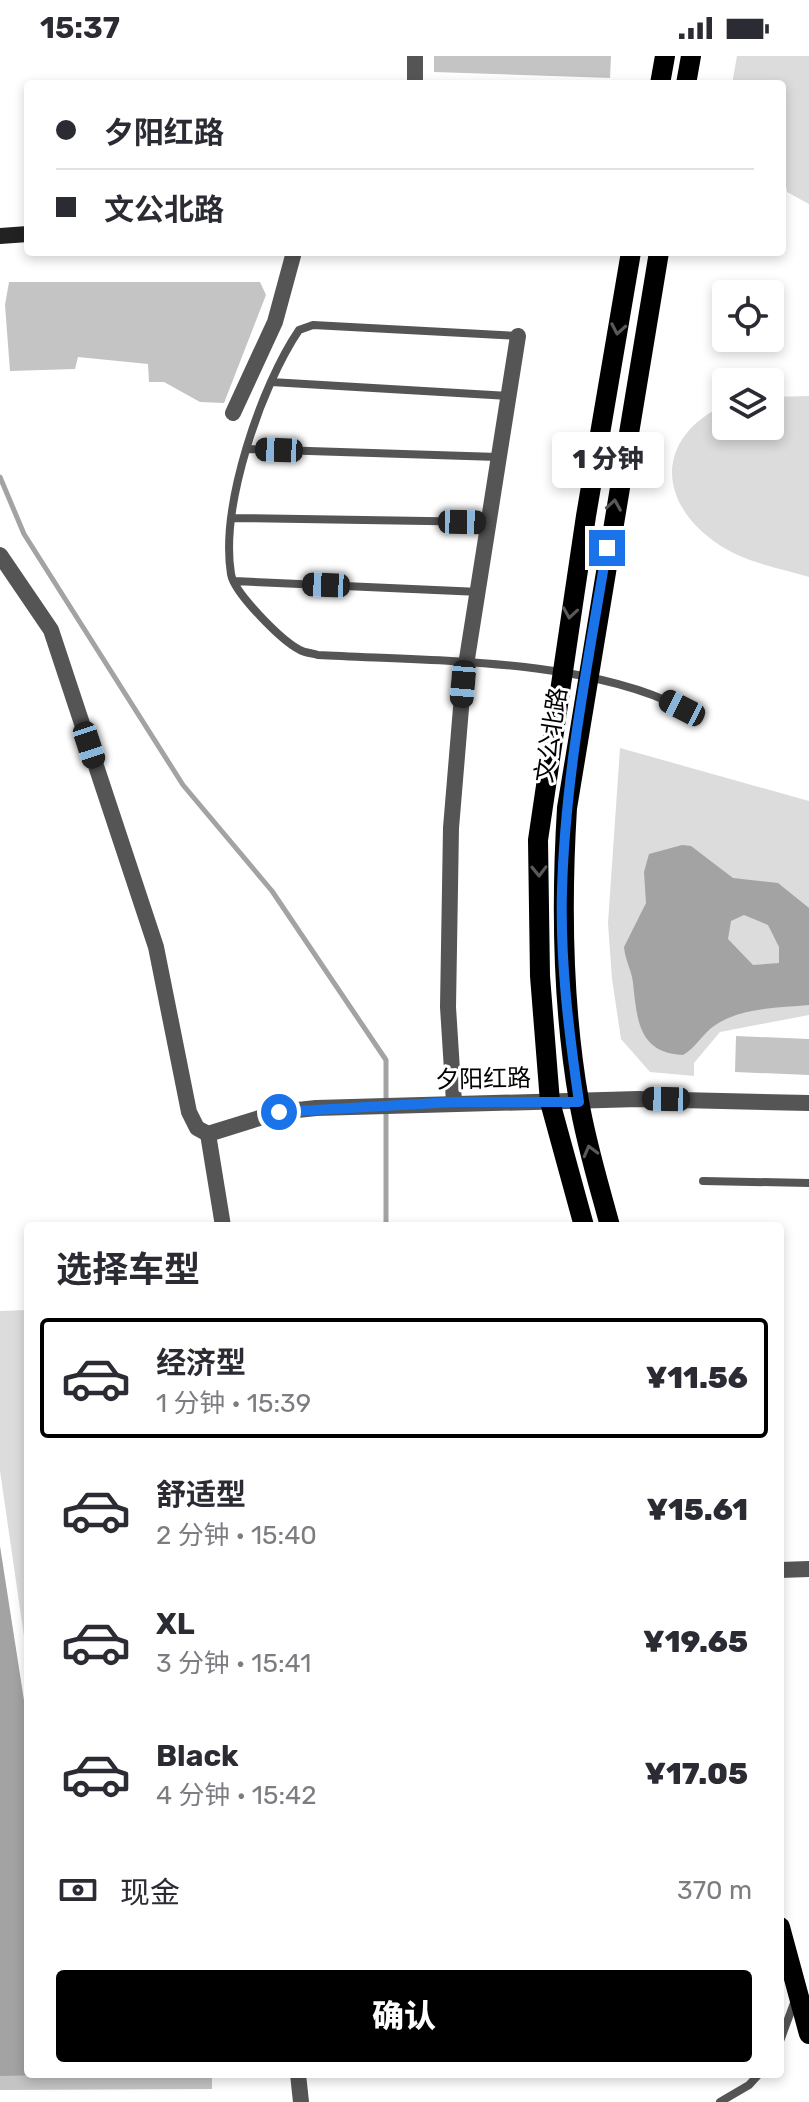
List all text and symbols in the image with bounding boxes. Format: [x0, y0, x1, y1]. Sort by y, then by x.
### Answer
text: 15:37 [40, 10, 120, 46]
text: 夕阳红路 [104, 115, 224, 151]
text: 文公北路 [104, 192, 224, 228]
map controls [712, 280, 784, 440]
button: locate [712, 280, 784, 352]
one-way arrow [610, 322, 627, 336]
button: layers [712, 368, 784, 440]
callout: 1 分钟 [551, 432, 663, 488]
car [255, 437, 303, 463]
text: 1 分钟 [573, 444, 643, 475]
one-way arrow [605, 498, 622, 512]
car [438, 510, 486, 534]
route end [589, 530, 625, 566]
car [302, 572, 350, 598]
one-way arrow [563, 606, 580, 620]
car [449, 659, 477, 709]
street label: 文公北路 [530, 685, 572, 785]
car [655, 686, 709, 730]
car [70, 718, 108, 772]
one-way arrow [530, 865, 548, 878]
street label: 夕阳红路 [435, 1064, 531, 1094]
car [642, 1087, 690, 1111]
route start [261, 1094, 297, 1130]
one-way arrow [583, 1144, 600, 1158]
text: 选择车型 [56, 1248, 200, 1291]
icon: car [60, 1342, 132, 1414]
text: 经济型 [156, 1345, 246, 1381]
text: ¥11.56 [646, 1360, 748, 1396]
text: 1 分钟 · 15:39 [156, 1388, 311, 1419]
icon: car [60, 1474, 132, 1546]
text: 舒适型 [156, 1477, 246, 1513]
text: ¥15.61 [646, 1492, 748, 1528]
text: 2 分钟 · 15:40 [156, 1520, 317, 1551]
icon: car [60, 1606, 132, 1678]
text: XL [156, 1606, 195, 1642]
text: ¥19.65 [643, 1624, 748, 1660]
text: 3 分钟 · 15:41 [156, 1648, 311, 1679]
icon: car [60, 1738, 132, 1810]
text: Black [156, 1738, 239, 1774]
text: ¥17.05 [644, 1756, 748, 1792]
text: 4 分钟 · 15:42 [156, 1780, 316, 1811]
icon: cash [56, 1868, 100, 1912]
text: 现金 [120, 1875, 180, 1911]
text: 370 m [677, 1875, 752, 1906]
button: 确认 [56, 1970, 752, 2062]

